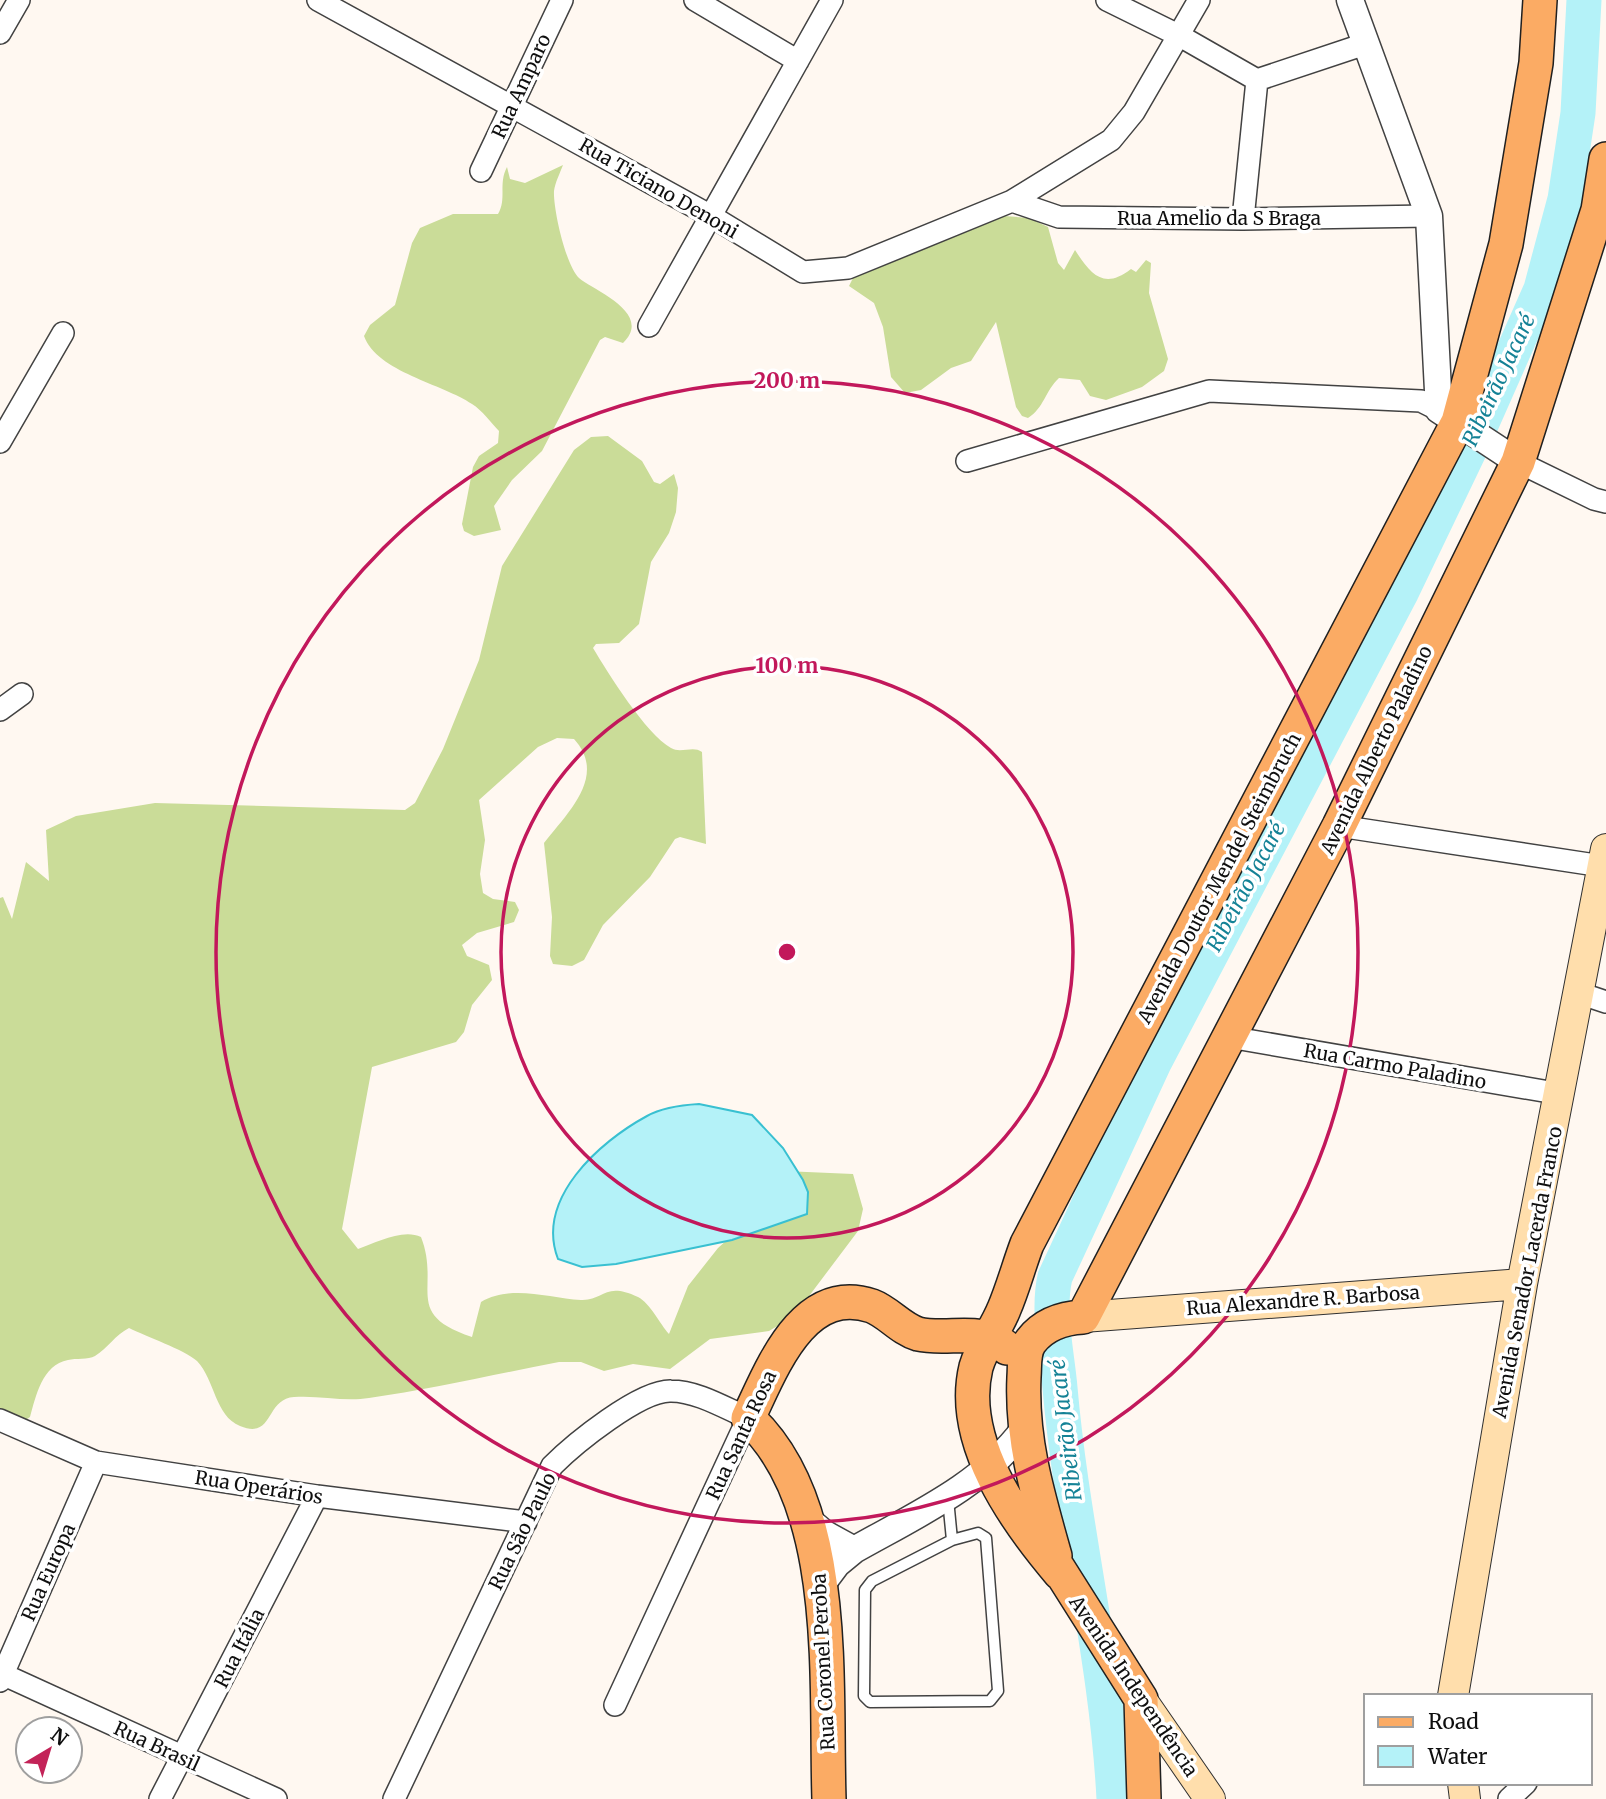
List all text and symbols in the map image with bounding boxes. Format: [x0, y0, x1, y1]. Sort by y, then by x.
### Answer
street label: Rua Amparo [486, 30, 556, 142]
street label: Rua Ticiano Denoni [575, 133, 743, 243]
street label: Rua Amelio da S Braga [1117, 206, 1321, 230]
water label: Ribeirão Jacaré [1456, 309, 1541, 450]
text: 200 m [754, 367, 820, 394]
street label: Avenida Alberto Paladino [1314, 641, 1437, 859]
text: 100 m [756, 652, 818, 679]
street label: Avenida Doutor Mendel Steimbruch [1131, 728, 1306, 1028]
water label: Ribeirão Jacaré [1200, 817, 1291, 956]
centre of rings [775, 940, 799, 964]
street label: Rua Carmo Paladino [1302, 1038, 1488, 1094]
street label: Avenida Senador Lacerda Franco [1487, 1124, 1567, 1421]
street label: Rua Alexandre R. Barbosa [1185, 1280, 1421, 1320]
water label: Ribeirão Jacaré [1043, 1357, 1088, 1503]
street label: Rua Santa Rosa [701, 1367, 781, 1503]
street label: Rua Operários [193, 1465, 325, 1509]
street label: Rua São Paulo [483, 1468, 561, 1594]
street label: Rua Europa [16, 1519, 80, 1625]
street label: Rua Coronel Peroba [806, 1573, 840, 1751]
street label: Avenida Independência [1064, 1590, 1204, 1781]
street label: Rua Itália [209, 1604, 269, 1692]
legend [1364, 1694, 1592, 1785]
text: Road [1428, 1708, 1479, 1735]
north arrow [14, 1715, 84, 1785]
street label: Rua Brasil [110, 1716, 204, 1776]
text: N [46, 1723, 73, 1751]
text: Water [1427, 1743, 1487, 1770]

